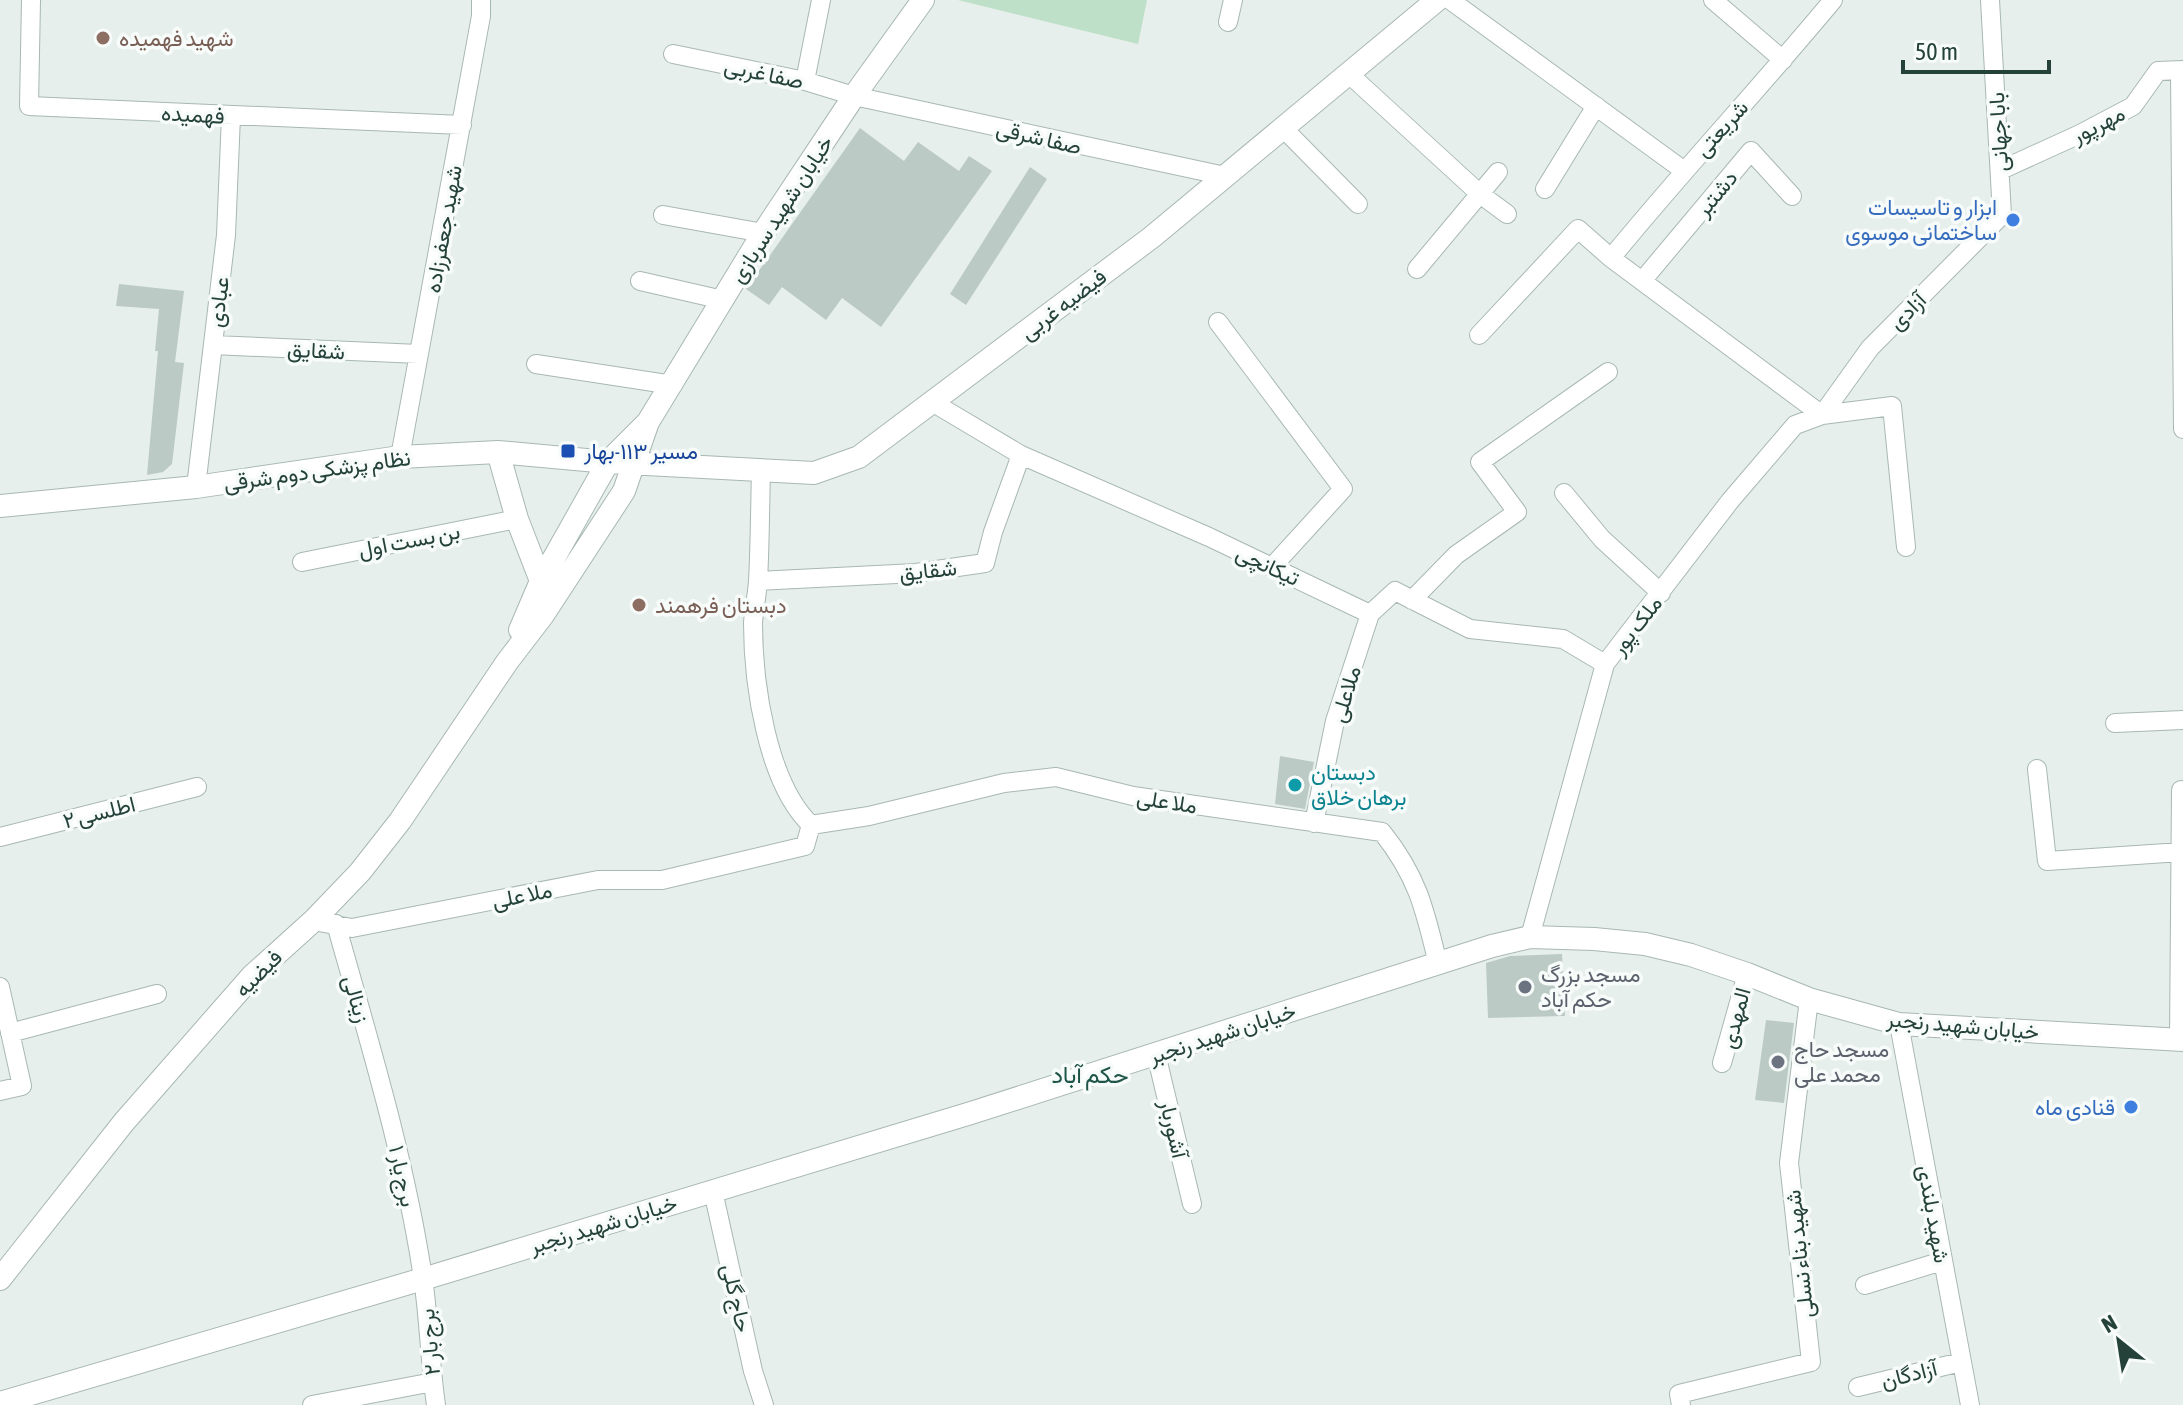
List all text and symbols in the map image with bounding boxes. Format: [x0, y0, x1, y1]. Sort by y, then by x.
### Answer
scale bar [1903, 24, 2049, 74]
place label: شهید فهمیده [119, 25, 234, 52]
marker: شهید فهمیده [94, 29, 112, 47]
text: 50 m [1915, 38, 1958, 65]
street label: صفا غربی [722, 52, 806, 95]
street label: بابا جهانی [1983, 92, 2014, 172]
street label: شریعتی [1689, 94, 1754, 162]
street label: فهمیده [161, 99, 225, 130]
street label: مهرپور [2066, 100, 2130, 151]
street label: صفا شرقی [994, 115, 1084, 160]
street label: خیابان شهید سربازی [724, 131, 839, 288]
street label: شهید جعفرزاده [419, 163, 468, 295]
street label: دشتبر [1689, 165, 1743, 223]
place label: ابزار و تاسیسات ساختمانی موسوی [1845, 194, 1997, 246]
marker: ابزار و تاسیسات ساختمانی موسوی [2004, 211, 2022, 229]
street label: فیضیه غربی [1015, 263, 1112, 346]
street label: عبادی [202, 275, 235, 329]
street label: آزادی [1883, 286, 1933, 336]
street label: شقایق [286, 336, 346, 365]
place label: مسیر ۱۱۳-بهار [583, 438, 698, 465]
marker: مسیر ۱۱۳-بهار [559, 442, 577, 460]
street label: نظام پزشکی دوم شرقی [222, 444, 412, 498]
street label: بن بست اول [356, 517, 462, 564]
street label: تیکانچی [1231, 539, 1304, 593]
street label: شقایق [898, 554, 958, 587]
street label: ملک پور [1604, 590, 1669, 662]
place label: دبستان فرهمند [655, 592, 787, 619]
marker: دبستان فرهمند [630, 596, 648, 614]
street label: ملاعلی [1324, 663, 1367, 726]
place label: دبستان برهان خلاق [1311, 759, 1406, 811]
marker: دبستان برهان خلاق [1286, 776, 1304, 794]
street label: ملا علی [1135, 783, 1199, 820]
street label: اطلسی ۲ [60, 790, 138, 835]
street label: ملا علی [490, 876, 554, 915]
street label: فیضیه [229, 944, 287, 1002]
place label: مسجد بزرگ حکم آباد [1541, 961, 1640, 1014]
street label: زینالی [337, 972, 376, 1026]
marker: مسجد بزرگ حکم آباد [1516, 978, 1534, 996]
street label: المهدی [1714, 985, 1757, 1052]
street label: خیابان شهید رنجبر [1144, 997, 1299, 1070]
street label: خیابان شهید رنجبر [1885, 1005, 2040, 1046]
place label: مسجد حاج محمد علی [1794, 1036, 1889, 1088]
marker: مسجد حاج محمد علی [1769, 1053, 1787, 1071]
district label: حکم آباد [1051, 1061, 1129, 1091]
place label: قنادی ماه [2035, 1094, 2115, 1121]
street label: آشوربار [1153, 1096, 1194, 1163]
marker: قنادی ماه [2122, 1098, 2140, 1116]
street label: برج یار ۱ [382, 1143, 422, 1210]
street label: شهید بلندی [1912, 1163, 1955, 1265]
street label: خیابان شهید رنجبر [525, 1189, 680, 1260]
street label: شهید بناء نسلی [1779, 1189, 1820, 1319]
street label: حاج گلی [715, 1261, 757, 1335]
north arrow [2079, 1301, 2159, 1381]
street label: برج بار ۲ [413, 1307, 447, 1377]
text: N [2097, 1309, 2121, 1338]
street label: آزادگان [1878, 1354, 1942, 1394]

